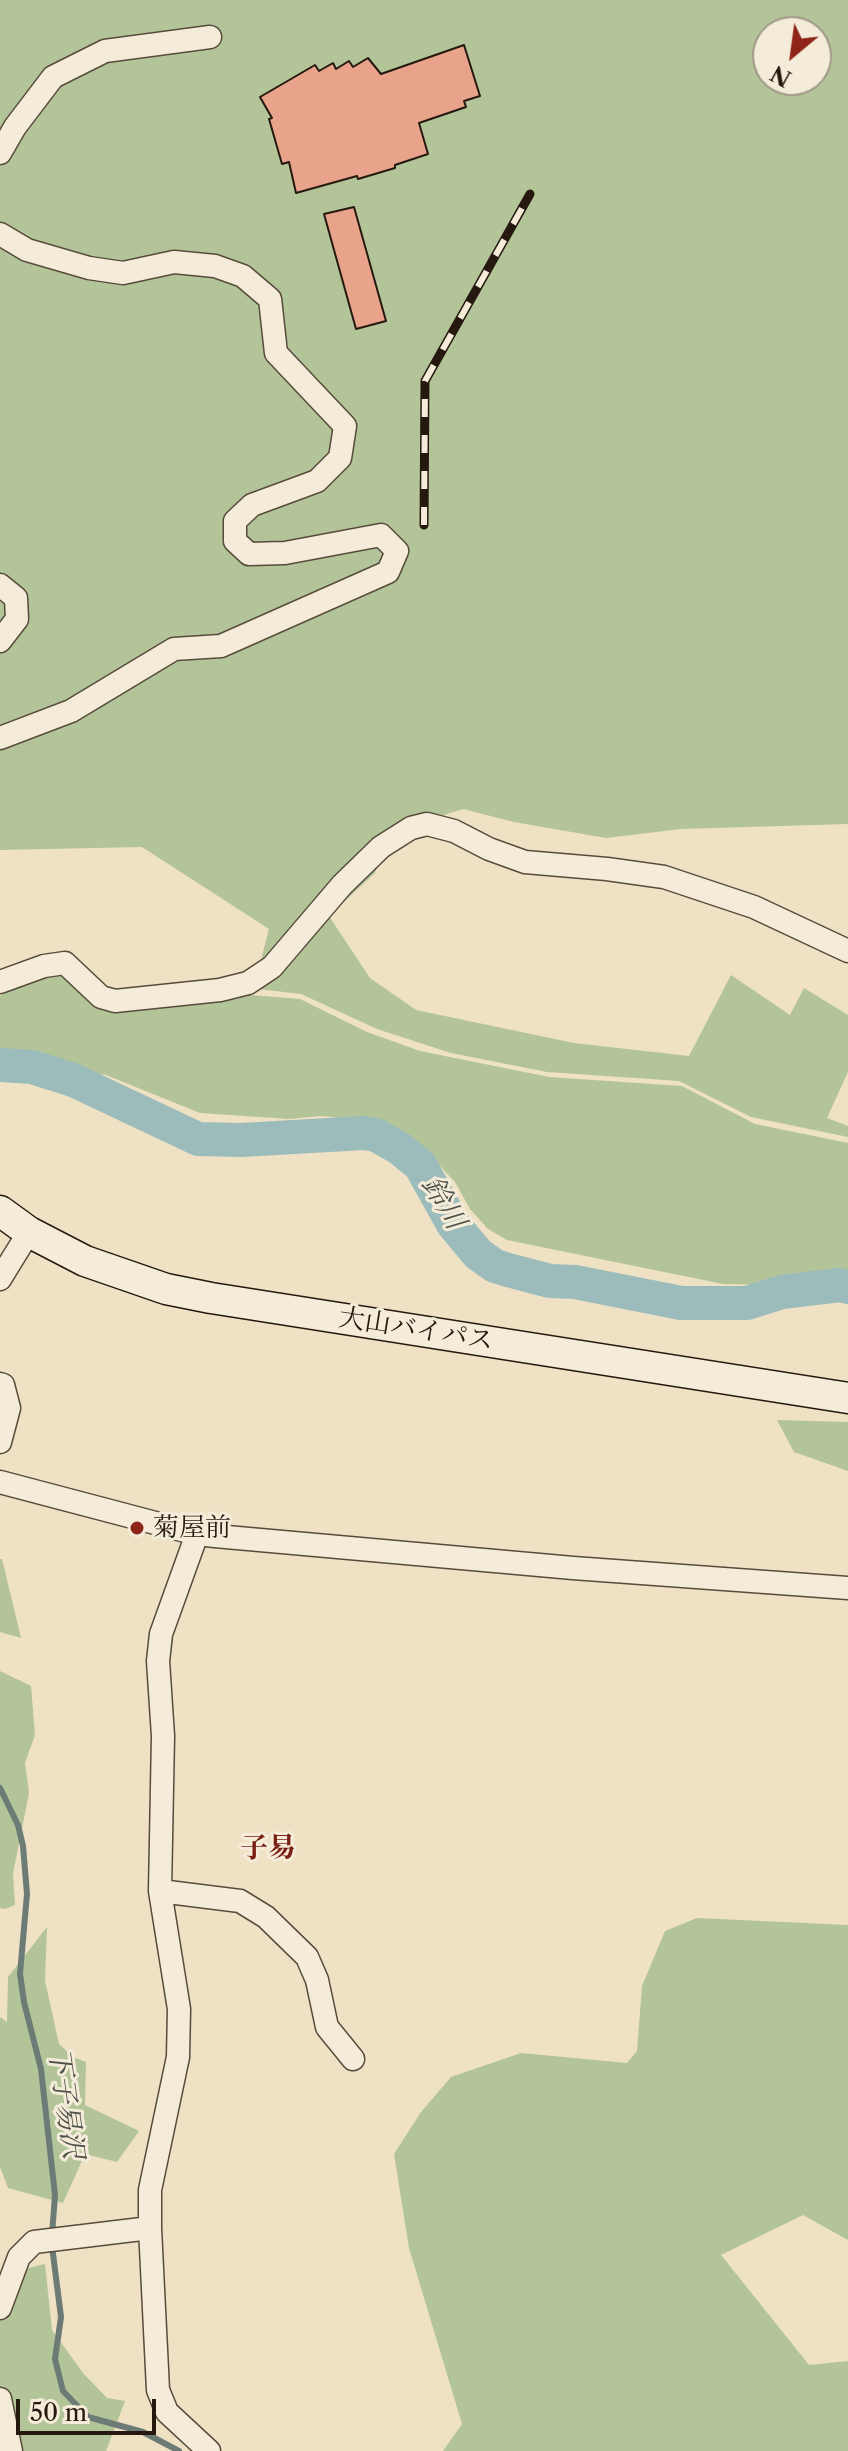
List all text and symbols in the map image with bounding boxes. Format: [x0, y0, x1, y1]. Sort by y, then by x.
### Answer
north arrow [752, 16, 832, 96]
text: N [766, 59, 796, 92]
water label: 鈴川 [414, 1170, 472, 1236]
street label: 大山バイパス [337, 1302, 495, 1358]
place label: 菊屋前 [153, 1512, 231, 1544]
marker: 菊屋前 [128, 1519, 146, 1537]
district label: 子易 [240, 1832, 296, 1866]
water label: 下子易沢 [41, 2045, 89, 2161]
scale bar [20, 2383, 160, 2433]
text: 50 m [30, 2398, 87, 2427]

